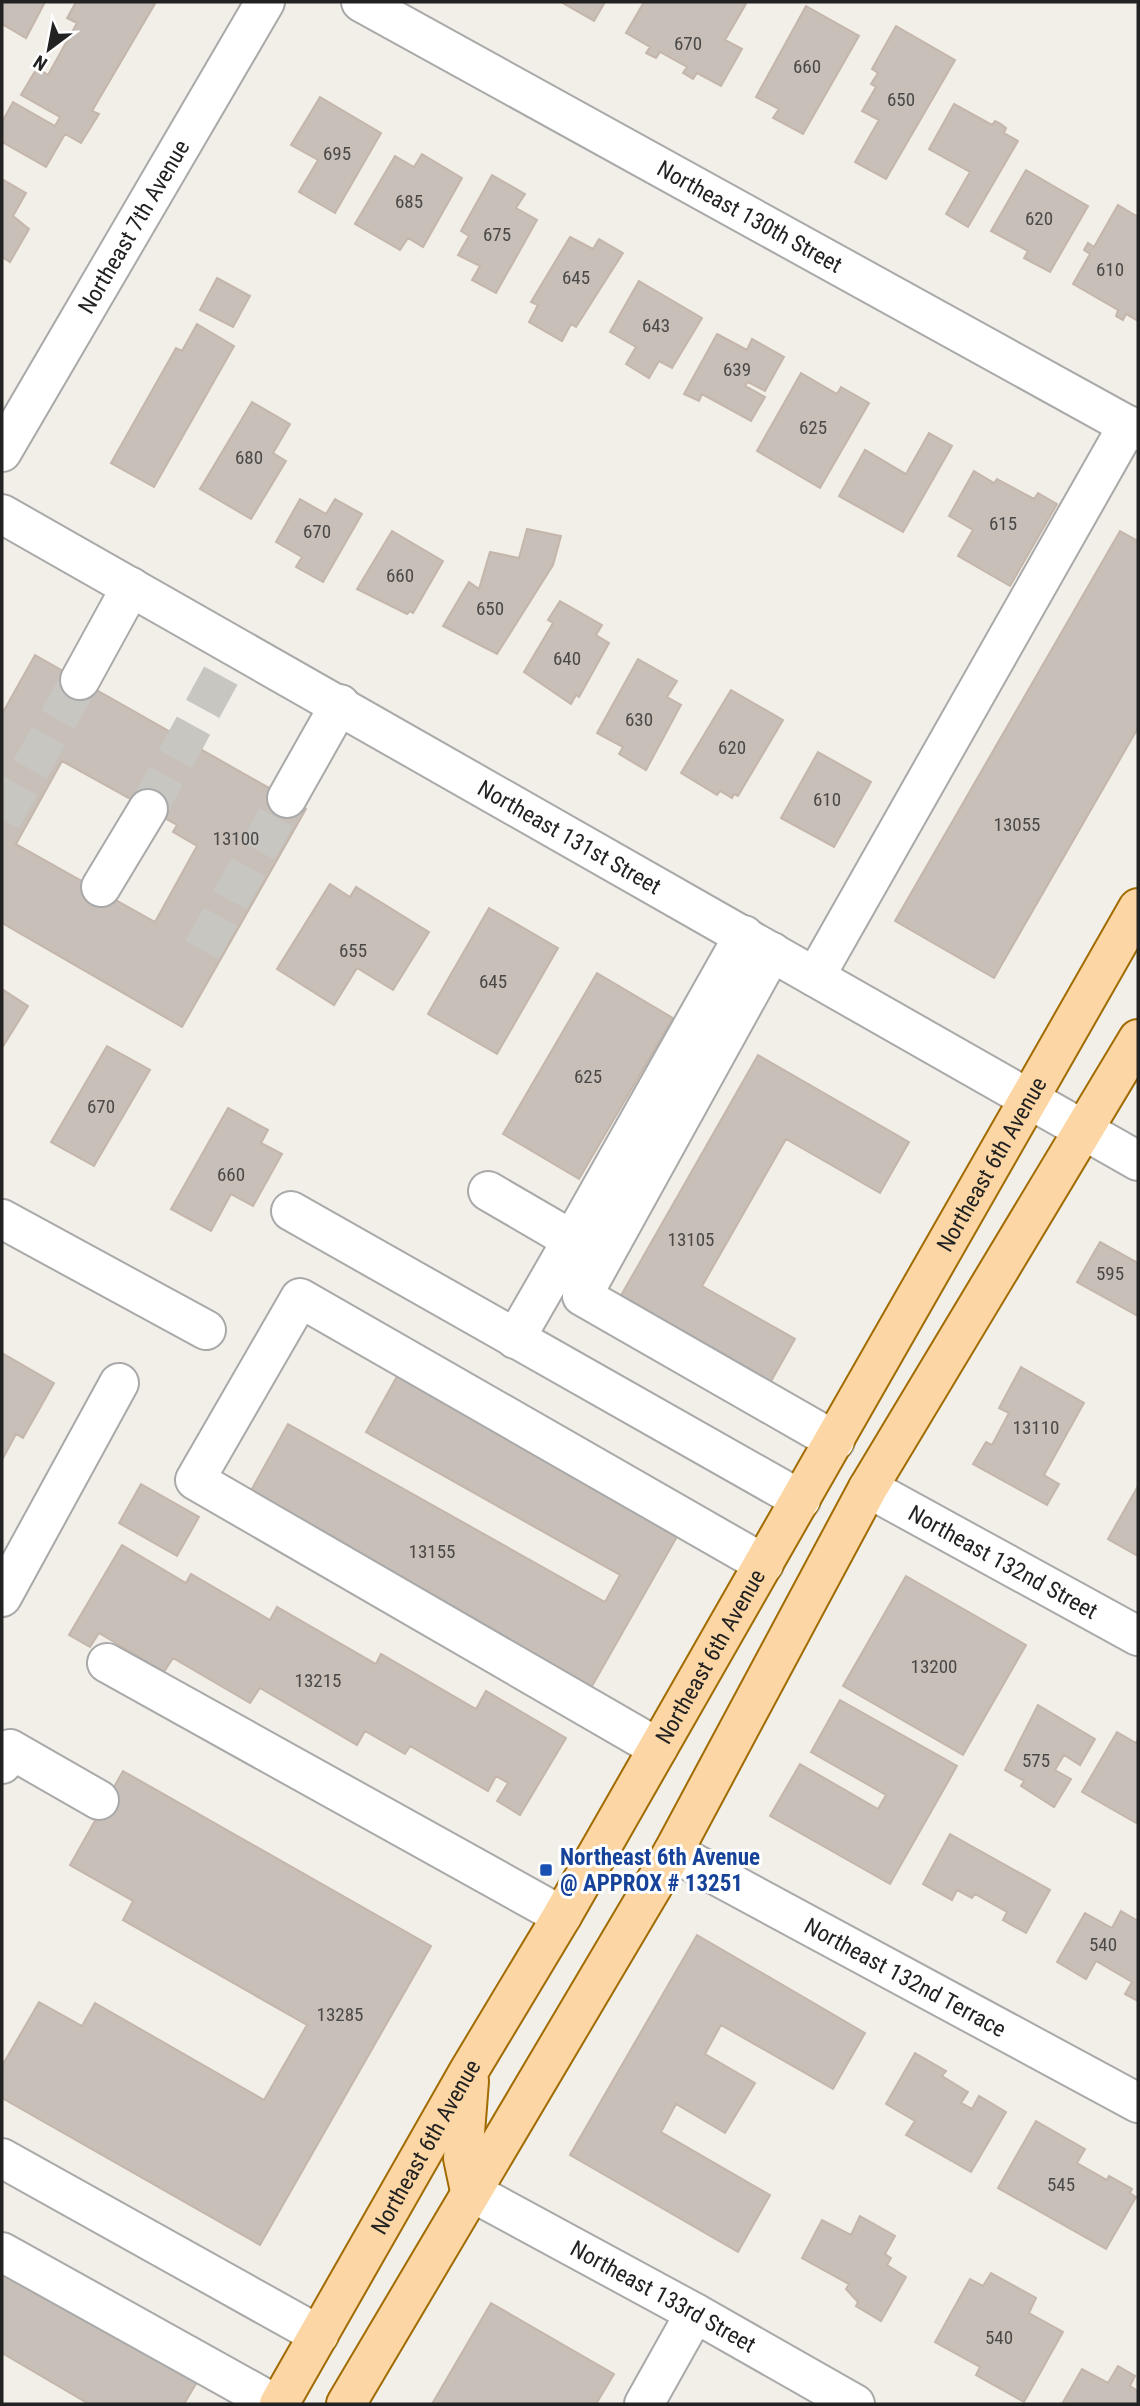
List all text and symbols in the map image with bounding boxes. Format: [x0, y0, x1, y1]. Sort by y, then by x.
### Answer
north arrow [14, 14, 84, 84]
house number: 670 [674, 32, 702, 55]
text: N [29, 50, 51, 76]
house number: 660 [793, 55, 821, 78]
house number: 650 [887, 88, 915, 111]
street label: Northeast 7th Avenue [72, 135, 195, 318]
house number: 695 [323, 142, 351, 165]
street label: Northeast 130th Street [653, 155, 847, 278]
house number: 685 [395, 190, 423, 213]
house number: 620 [1025, 207, 1053, 230]
house number: 675 [483, 223, 511, 246]
house number: 610 [1096, 258, 1124, 281]
house number: 645 [562, 266, 590, 289]
house number: 643 [642, 314, 670, 337]
house number: 639 [723, 358, 751, 381]
house number: 625 [799, 416, 827, 439]
house number: 680 [235, 446, 263, 469]
house number: 615 [989, 512, 1017, 535]
house number: 670 [303, 520, 331, 543]
house number: 660 [386, 564, 414, 587]
house number: 650 [476, 597, 504, 620]
house number: 640 [553, 647, 581, 670]
house number: 630 [625, 708, 653, 731]
house number: 620 [718, 736, 746, 759]
street label: Northeast 131st Street [473, 774, 666, 900]
house number: 610 [813, 788, 841, 811]
house number: 13055 [994, 813, 1040, 836]
house number: 13100 [213, 827, 259, 850]
house number: 655 [339, 939, 367, 962]
house number: 645 [479, 970, 507, 993]
house number: 625 [574, 1065, 602, 1088]
street label: Northeast 6th Avenue [931, 1072, 1052, 1256]
house number: 670 [87, 1095, 115, 1118]
house number: 660 [217, 1163, 245, 1186]
house number: 13105 [668, 1228, 714, 1251]
house number: 595 [1096, 1262, 1124, 1285]
house number: 13110 [1013, 1416, 1059, 1439]
street label: Northeast 132nd Street [904, 1499, 1102, 1625]
house number: 13155 [409, 1540, 455, 1563]
street label: Northeast 6th Avenue [650, 1565, 771, 1749]
house number: 13200 [911, 1655, 957, 1678]
house number: 13215 [295, 1669, 341, 1692]
house number: 575 [1022, 1749, 1050, 1772]
place label: Northeast 6th Avenue @ APPROX # 13251 [560, 1844, 760, 1897]
marker: Northeast 6th Avenue @ APPROX # 13251 [538, 1862, 554, 1878]
street label: Northeast 132nd Terrace [800, 1912, 1011, 2043]
house number: 540 [1089, 1933, 1117, 1956]
house number: 13285 [317, 2003, 363, 2026]
street label: Northeast 6th Avenue [365, 2055, 486, 2239]
house number: 545 [1047, 2173, 1075, 2196]
street label: Northeast 133rd Street [566, 2235, 760, 2358]
house number: 540 [985, 2326, 1013, 2349]

